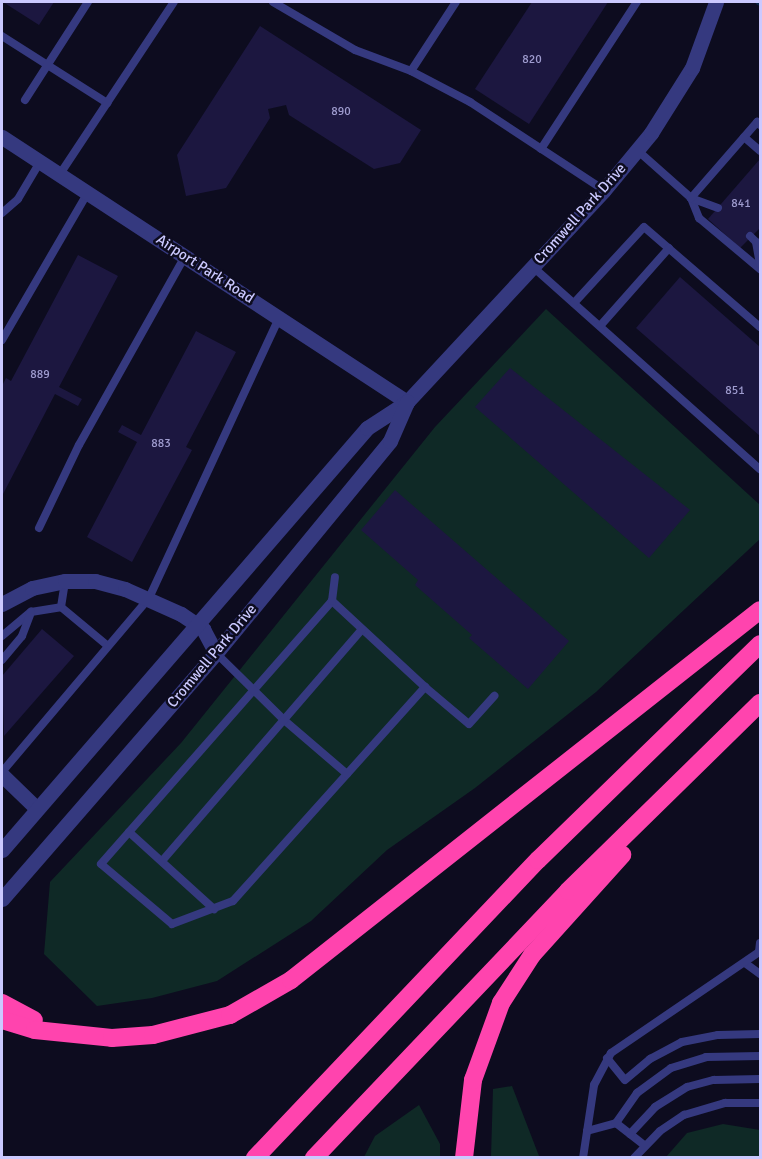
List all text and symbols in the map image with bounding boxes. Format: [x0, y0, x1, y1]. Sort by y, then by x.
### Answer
house number: 820 [522, 53, 542, 67]
house number: 890 [331, 105, 351, 119]
street label: Cromwell Park Drive [530, 160, 630, 268]
house number: 841 [731, 197, 751, 211]
street label: Airport Park Road [153, 231, 257, 307]
house number: 889 [30, 368, 50, 382]
house number: 851 [725, 384, 745, 398]
house number: 883 [151, 437, 171, 451]
street label: Cromwell Park Drive [163, 601, 261, 711]

